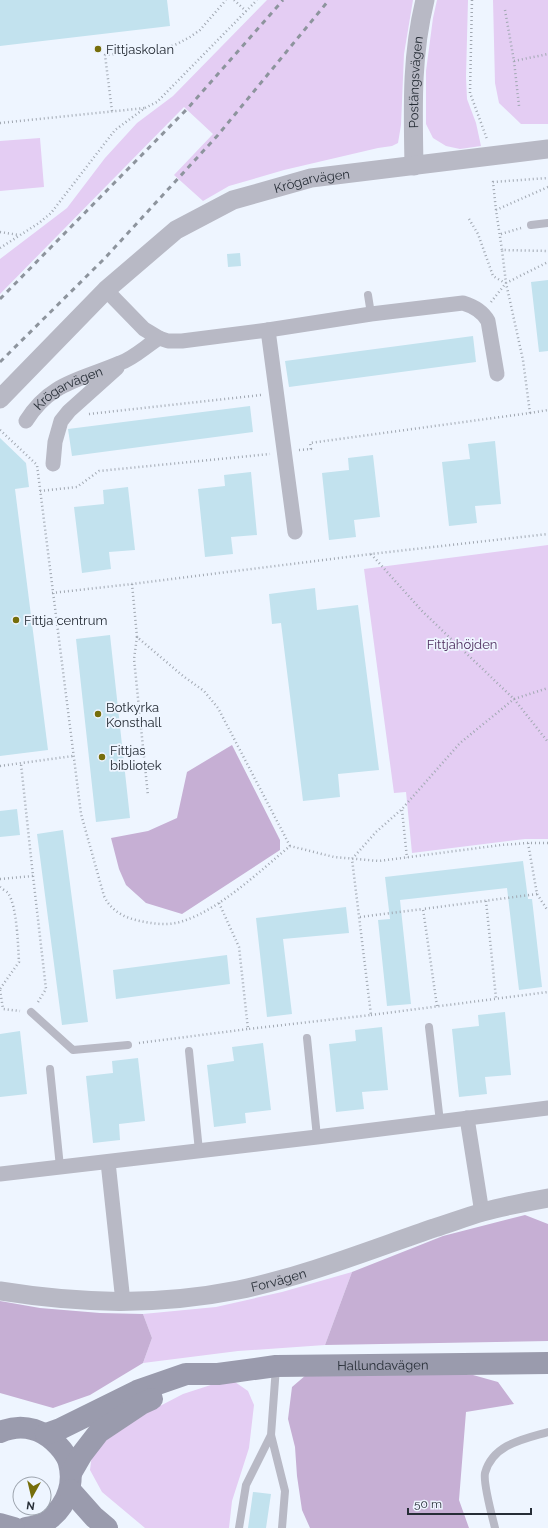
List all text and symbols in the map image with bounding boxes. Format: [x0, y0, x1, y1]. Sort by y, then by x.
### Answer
street label: Postängsvägen [406, 35, 425, 128]
place label: Fittjaskolan [106, 42, 174, 57]
marker: Fittjaskolan [93, 44, 103, 54]
street label: Krögarvägen [272, 166, 351, 196]
street label: Krögarvägen [30, 363, 104, 413]
place label: Fittja centrum [24, 613, 107, 628]
marker: Fittja centrum [11, 615, 21, 625]
park label: Fittjahöjden [427, 637, 497, 652]
place label: Botkyrka Konsthall [106, 700, 162, 730]
marker: Botkyrka Konsthall [93, 709, 103, 719]
place label: Fittjas bibliotek [110, 743, 162, 773]
marker: Fittjas bibliotek [97, 752, 107, 762]
street label: Forvägen [249, 1265, 308, 1294]
street label: Hallundavägen [337, 1357, 429, 1373]
north arrow [12, 1476, 52, 1516]
scale bar [408, 1490, 531, 1516]
text: 50 m [414, 1497, 442, 1511]
text: N [26, 1498, 36, 1512]

